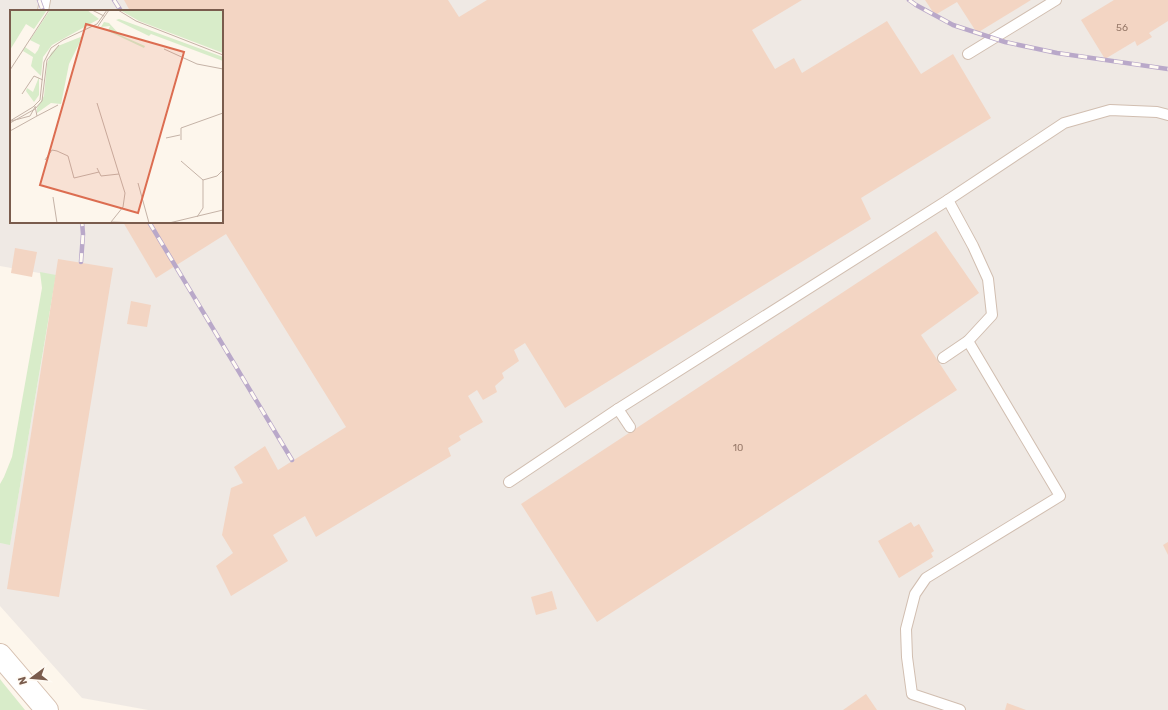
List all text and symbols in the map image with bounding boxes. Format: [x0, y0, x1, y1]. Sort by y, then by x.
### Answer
inset map [10, 10, 223, 223]
house number: 56 [1116, 22, 1128, 34]
house number: 10 [733, 442, 743, 454]
north arrow [12, 658, 52, 698]
text: N [16, 675, 30, 686]

